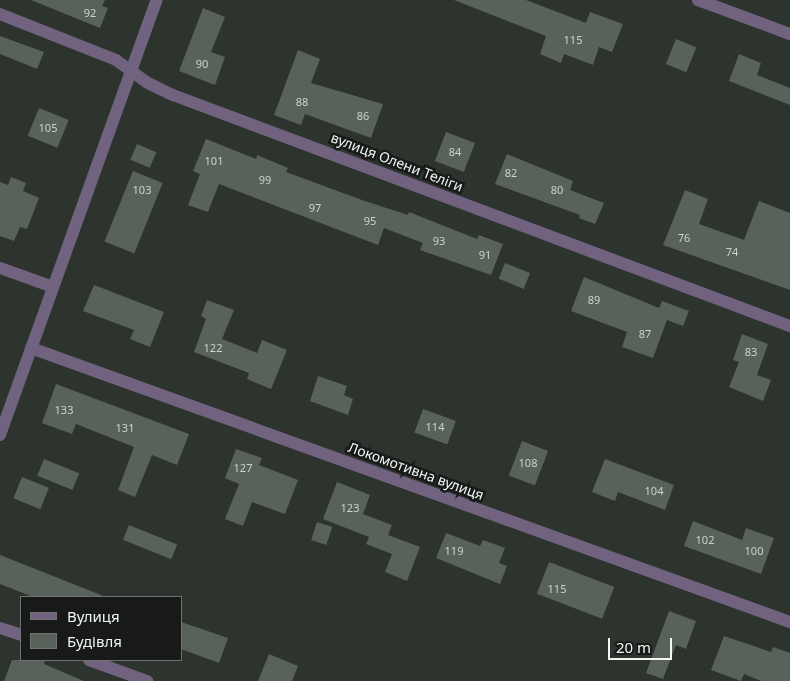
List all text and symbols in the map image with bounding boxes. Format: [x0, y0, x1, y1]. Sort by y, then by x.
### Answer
house number: 92 [84, 6, 96, 20]
house number: 115 [564, 33, 582, 47]
house number: 90 [196, 57, 208, 71]
house number: 88 [296, 95, 308, 109]
house number: 86 [357, 109, 369, 123]
house number: 105 [39, 121, 57, 135]
street label: вулиця Олени Теліги [328, 129, 466, 195]
house number: 84 [449, 145, 461, 159]
house number: 101 [205, 154, 223, 168]
house number: 82 [505, 166, 517, 180]
house number: 99 [259, 173, 271, 187]
house number: 103 [133, 183, 151, 197]
house number: 80 [551, 183, 563, 197]
house number: 97 [309, 201, 321, 215]
house number: 95 [364, 214, 376, 228]
house number: 76 [678, 231, 690, 245]
house number: 93 [433, 234, 445, 248]
house number: 74 [726, 245, 738, 259]
house number: 91 [479, 248, 491, 262]
house number: 89 [588, 293, 600, 307]
house number: 87 [639, 327, 651, 341]
house number: 122 [204, 341, 222, 355]
house number: 83 [745, 345, 757, 359]
house number: 133 [55, 403, 73, 417]
house number: 114 [426, 420, 444, 434]
house number: 131 [116, 421, 134, 435]
street label: Локомотивна вулиця [346, 439, 486, 503]
house number: 108 [519, 456, 537, 470]
house number: 127 [234, 461, 252, 475]
house number: 104 [645, 484, 663, 498]
house number: 123 [341, 501, 359, 515]
house number: 102 [696, 533, 714, 547]
house number: 119 [445, 544, 463, 558]
house number: 100 [745, 544, 763, 558]
house number: 115 [548, 582, 566, 596]
legend [20, 596, 182, 661]
text: Вулиця [67, 606, 120, 626]
scale bar [610, 628, 674, 660]
text: Будівля [67, 631, 122, 651]
text: 20 m [616, 637, 651, 657]

